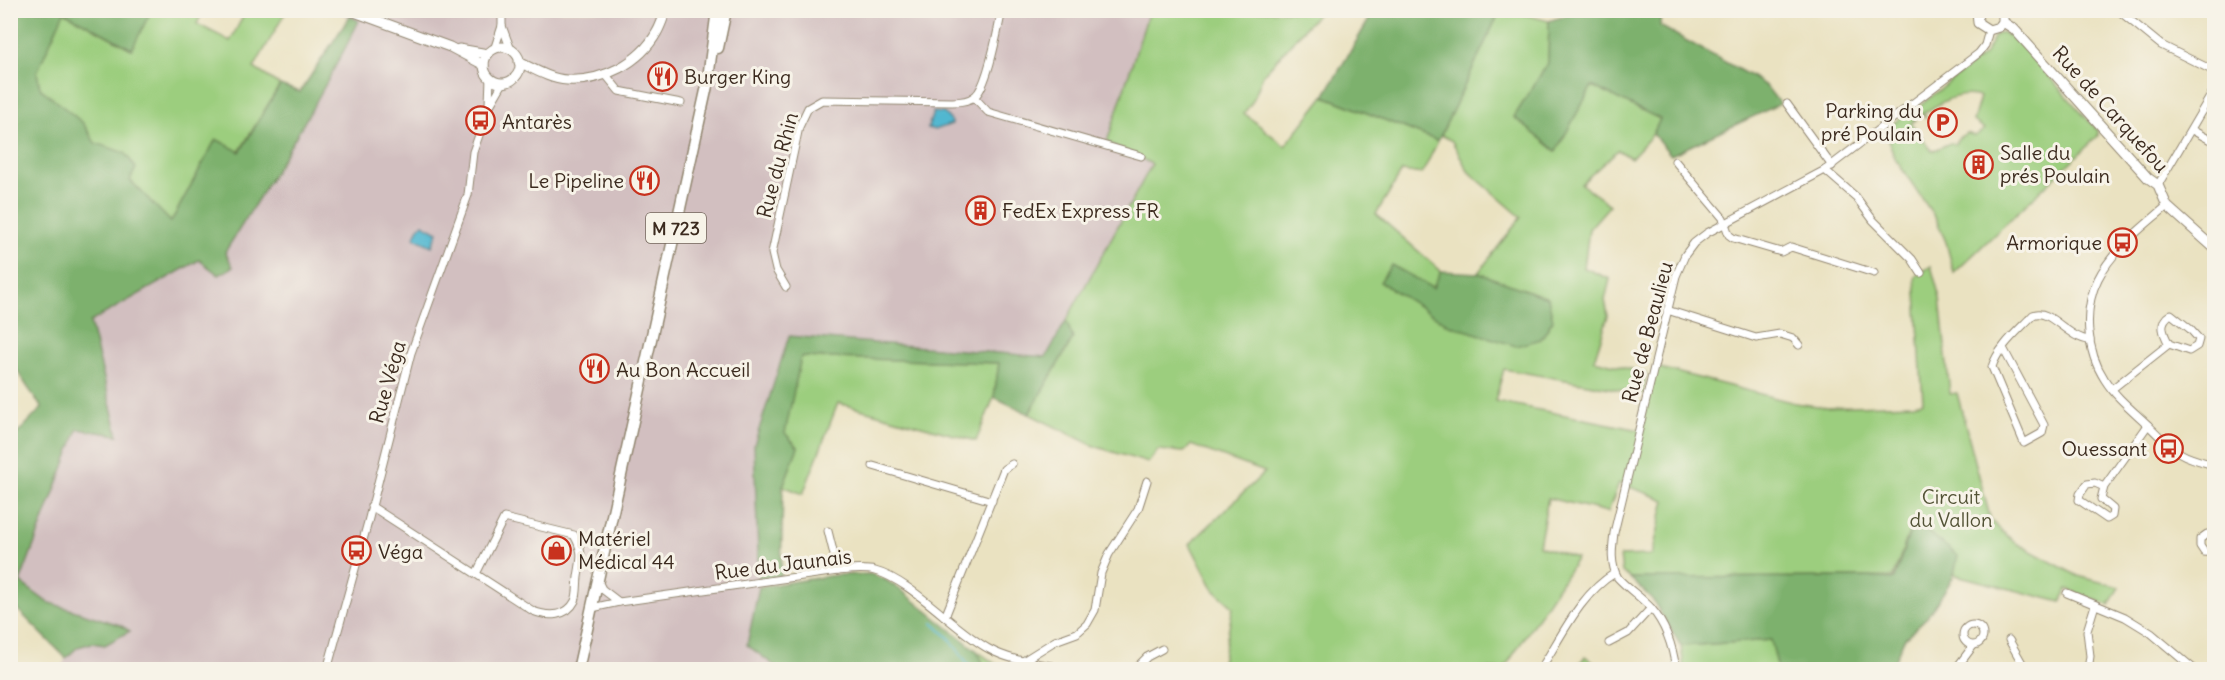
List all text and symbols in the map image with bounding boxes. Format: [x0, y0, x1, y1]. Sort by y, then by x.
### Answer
street label: Rue de Carquefou [2048, 40, 2174, 178]
restaurant icon: Burger King [647, 60, 679, 92]
place label: Burger King [684, 64, 791, 89]
place label: Parking du pré Poulain [1821, 98, 1922, 146]
bus stop icon: Antarès [465, 105, 497, 137]
parking icon: Parking du pré Poulain [1927, 106, 1959, 138]
place label: Antarès [502, 109, 572, 134]
street label: Rue du Rhin [751, 109, 803, 221]
place label: Salle du prés Poulain [2000, 140, 2110, 188]
building icon: Salle du prés Poulain [1963, 148, 1995, 180]
restaurant icon: Le Pipeline [629, 164, 661, 196]
place label: Le Pipeline [528, 168, 624, 193]
building icon: FedEx Express FR [965, 194, 997, 226]
place label: FedEx Express FR [1002, 198, 1159, 223]
road number: M 723 [646, 213, 706, 243]
bus stop icon: Armorique [2107, 226, 2139, 258]
place label: Armorique [2006, 230, 2102, 255]
street label: Rue de Beaulieu [1616, 259, 1678, 405]
street label: Rue Véga [363, 338, 411, 426]
restaurant icon: Au Bon Accueil [579, 353, 611, 385]
place label: Au Bon Accueil [616, 357, 750, 382]
bus stop icon: Ouessant [2152, 432, 2184, 464]
place label: Ouessant [2061, 436, 2147, 461]
park label: Circuit du Vallon [1909, 484, 1993, 532]
place label: Matériel Médical 44 [578, 526, 675, 574]
shop icon: Matériel Médical 44 [541, 534, 573, 566]
bus stop icon: Véga [341, 535, 373, 567]
place label: Véga [378, 539, 423, 564]
street label: Rue du Jaunais [713, 543, 853, 585]

